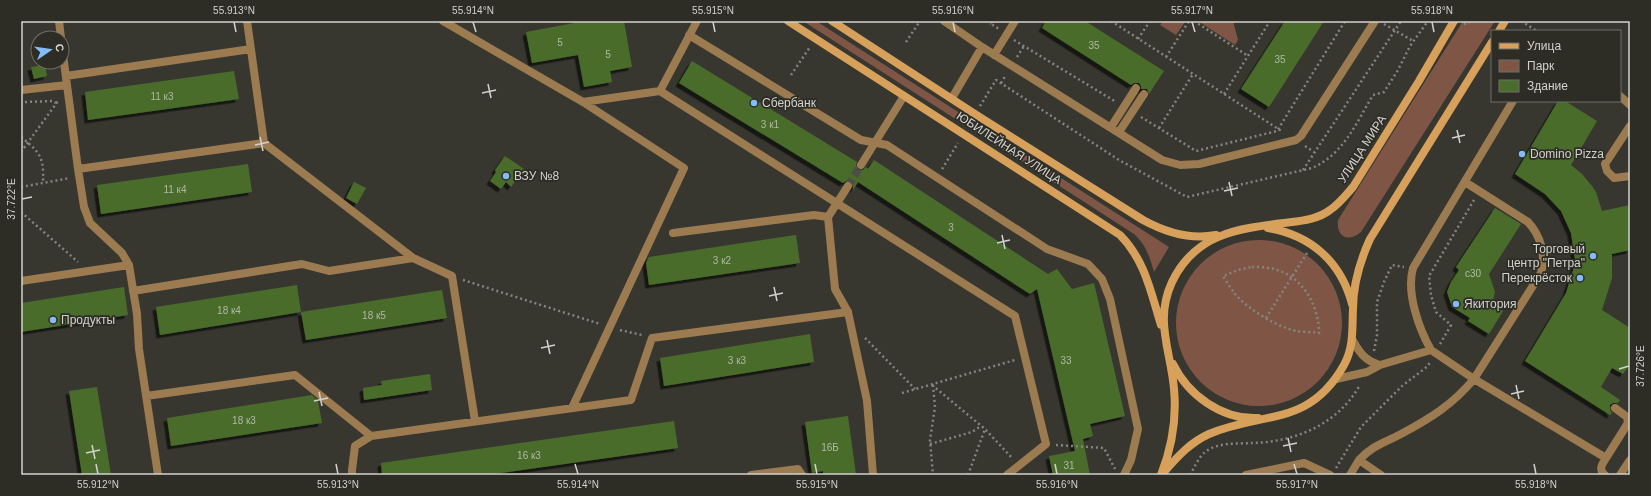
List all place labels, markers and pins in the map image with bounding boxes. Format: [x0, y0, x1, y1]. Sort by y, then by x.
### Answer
place label: Сбербанк [762, 96, 817, 110]
marker: Сбербанк [749, 98, 759, 108]
place label: Domino Pizza [1530, 147, 1604, 161]
marker: Domino Pizza [1517, 149, 1527, 159]
place label: ВЗУ №8 [514, 169, 560, 183]
marker: ВЗУ №8 [501, 171, 511, 181]
place label: Торговый центр "Петра" [1507, 242, 1585, 270]
marker: Торговый центр "Петра" [1588, 251, 1598, 261]
place label: Перекрёсток [1501, 271, 1573, 285]
marker: Перекрёсток [1575, 273, 1585, 283]
place label: Якитория [1464, 297, 1517, 311]
marker: Якитория [1451, 299, 1461, 309]
place label: Продукты [61, 313, 115, 327]
marker: Продукты [48, 315, 58, 325]

